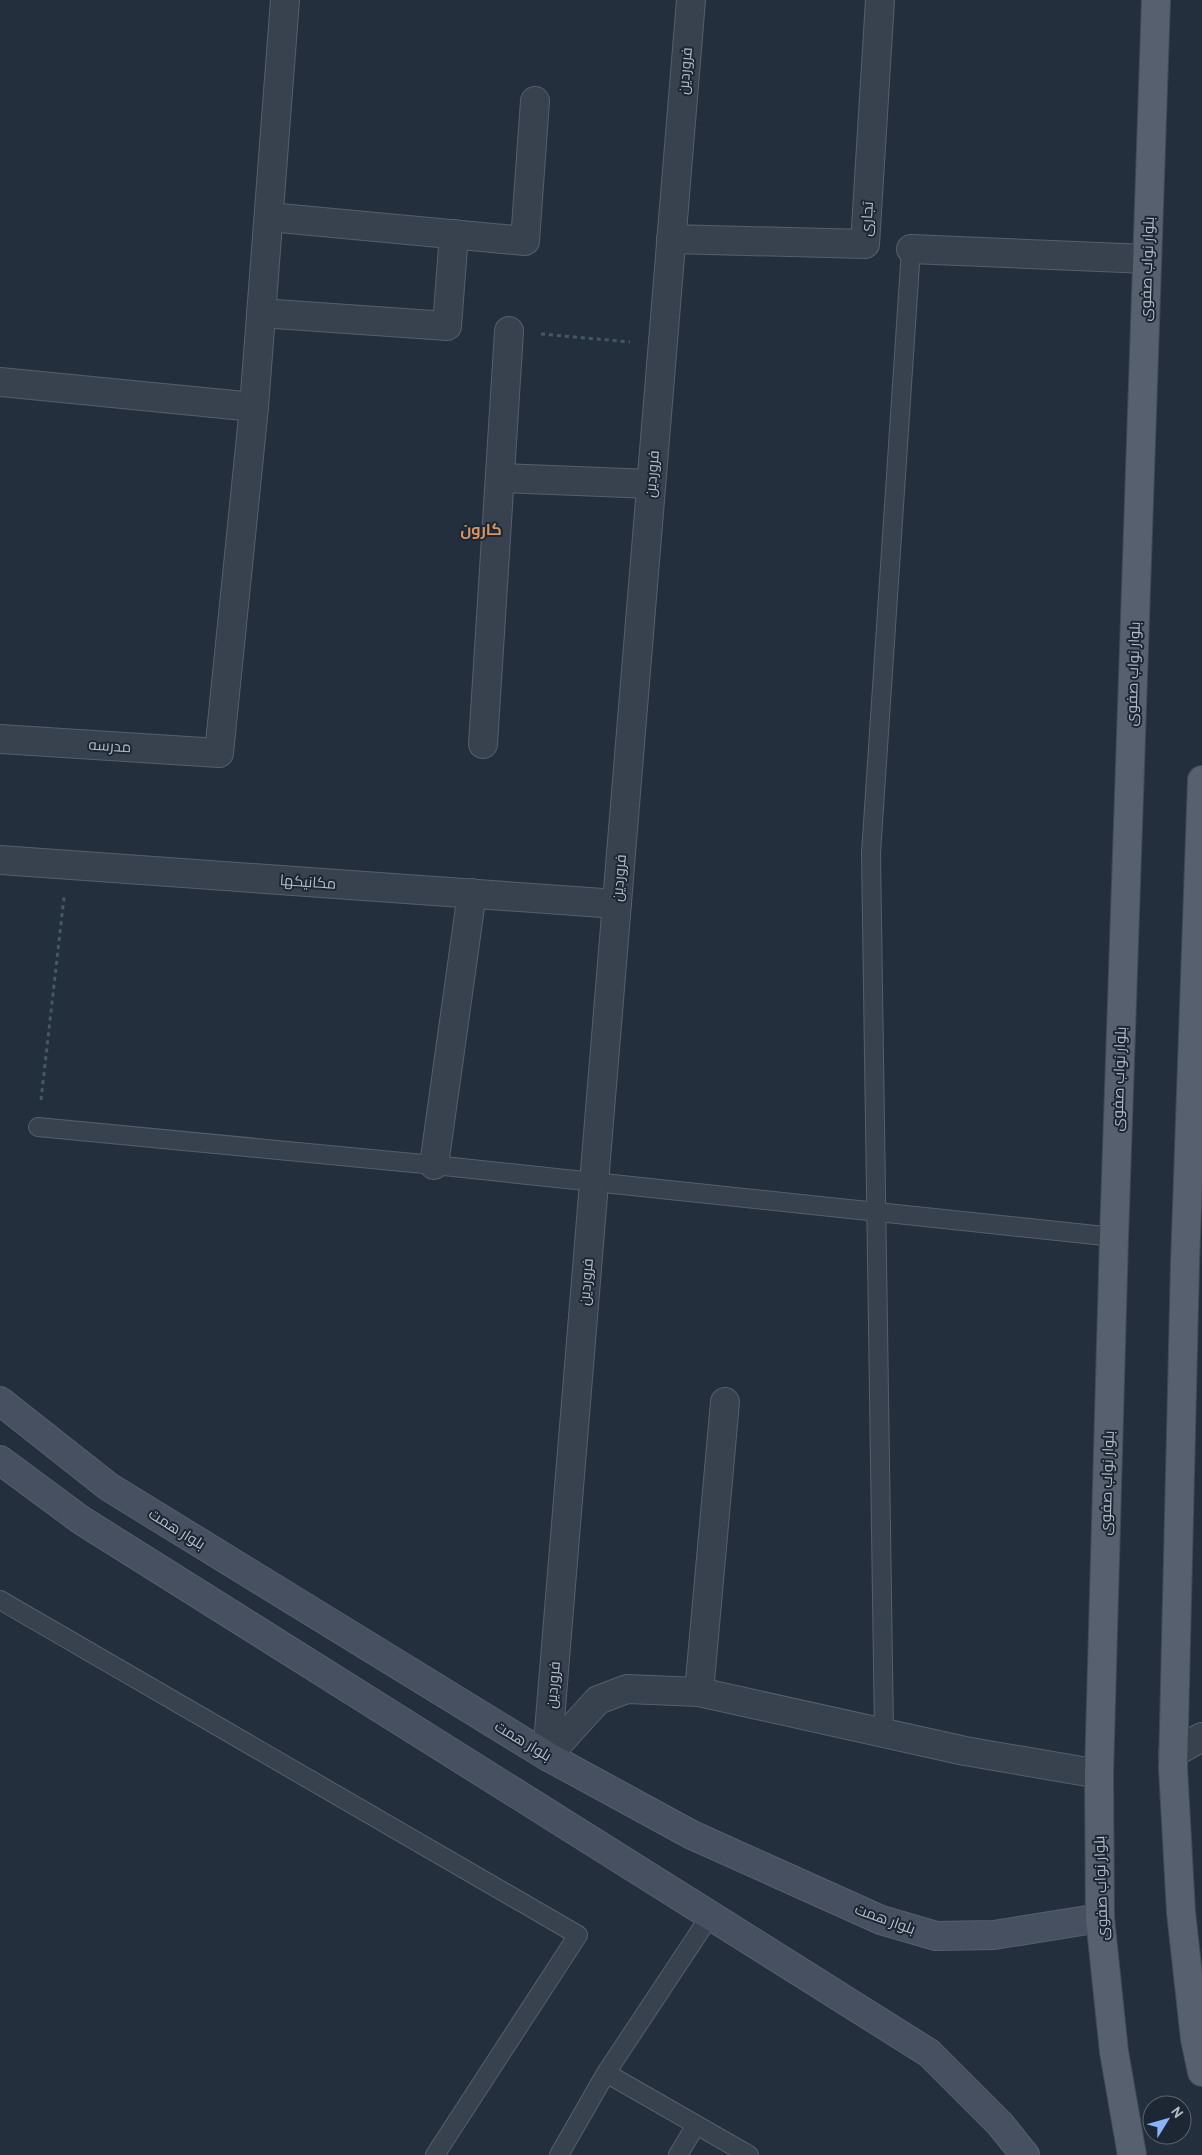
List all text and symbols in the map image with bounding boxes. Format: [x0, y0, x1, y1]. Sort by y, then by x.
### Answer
street label: فروردین [675, 47, 698, 96]
street label: تجاری [858, 201, 879, 237]
street label: بلوار نواب صفوی [1137, 216, 1160, 322]
street label: فروردین [642, 450, 665, 499]
district label: کارون [460, 521, 502, 541]
street label: بلوار نواب صفوی [1123, 621, 1146, 727]
street label: مدرسه [88, 737, 132, 758]
street label: فروردین [609, 854, 632, 903]
street label: مکانیکها [279, 872, 337, 895]
street label: بلوار نواب صفوی [1109, 1026, 1132, 1132]
street label: فروردین [576, 1258, 599, 1307]
street label: بلوار نواب صفوی [1097, 1430, 1120, 1536]
street label: بلوار همت [144, 1505, 208, 1555]
street label: فروردین [543, 1661, 566, 1710]
street label: بلوار همت [490, 1718, 554, 1767]
street label: بلوار نواب صفوی [1091, 1835, 1114, 1941]
street label: بلوار همت [852, 1901, 917, 1940]
north arrow [1142, 2095, 1192, 2145]
text: N [1166, 2104, 1186, 2122]

